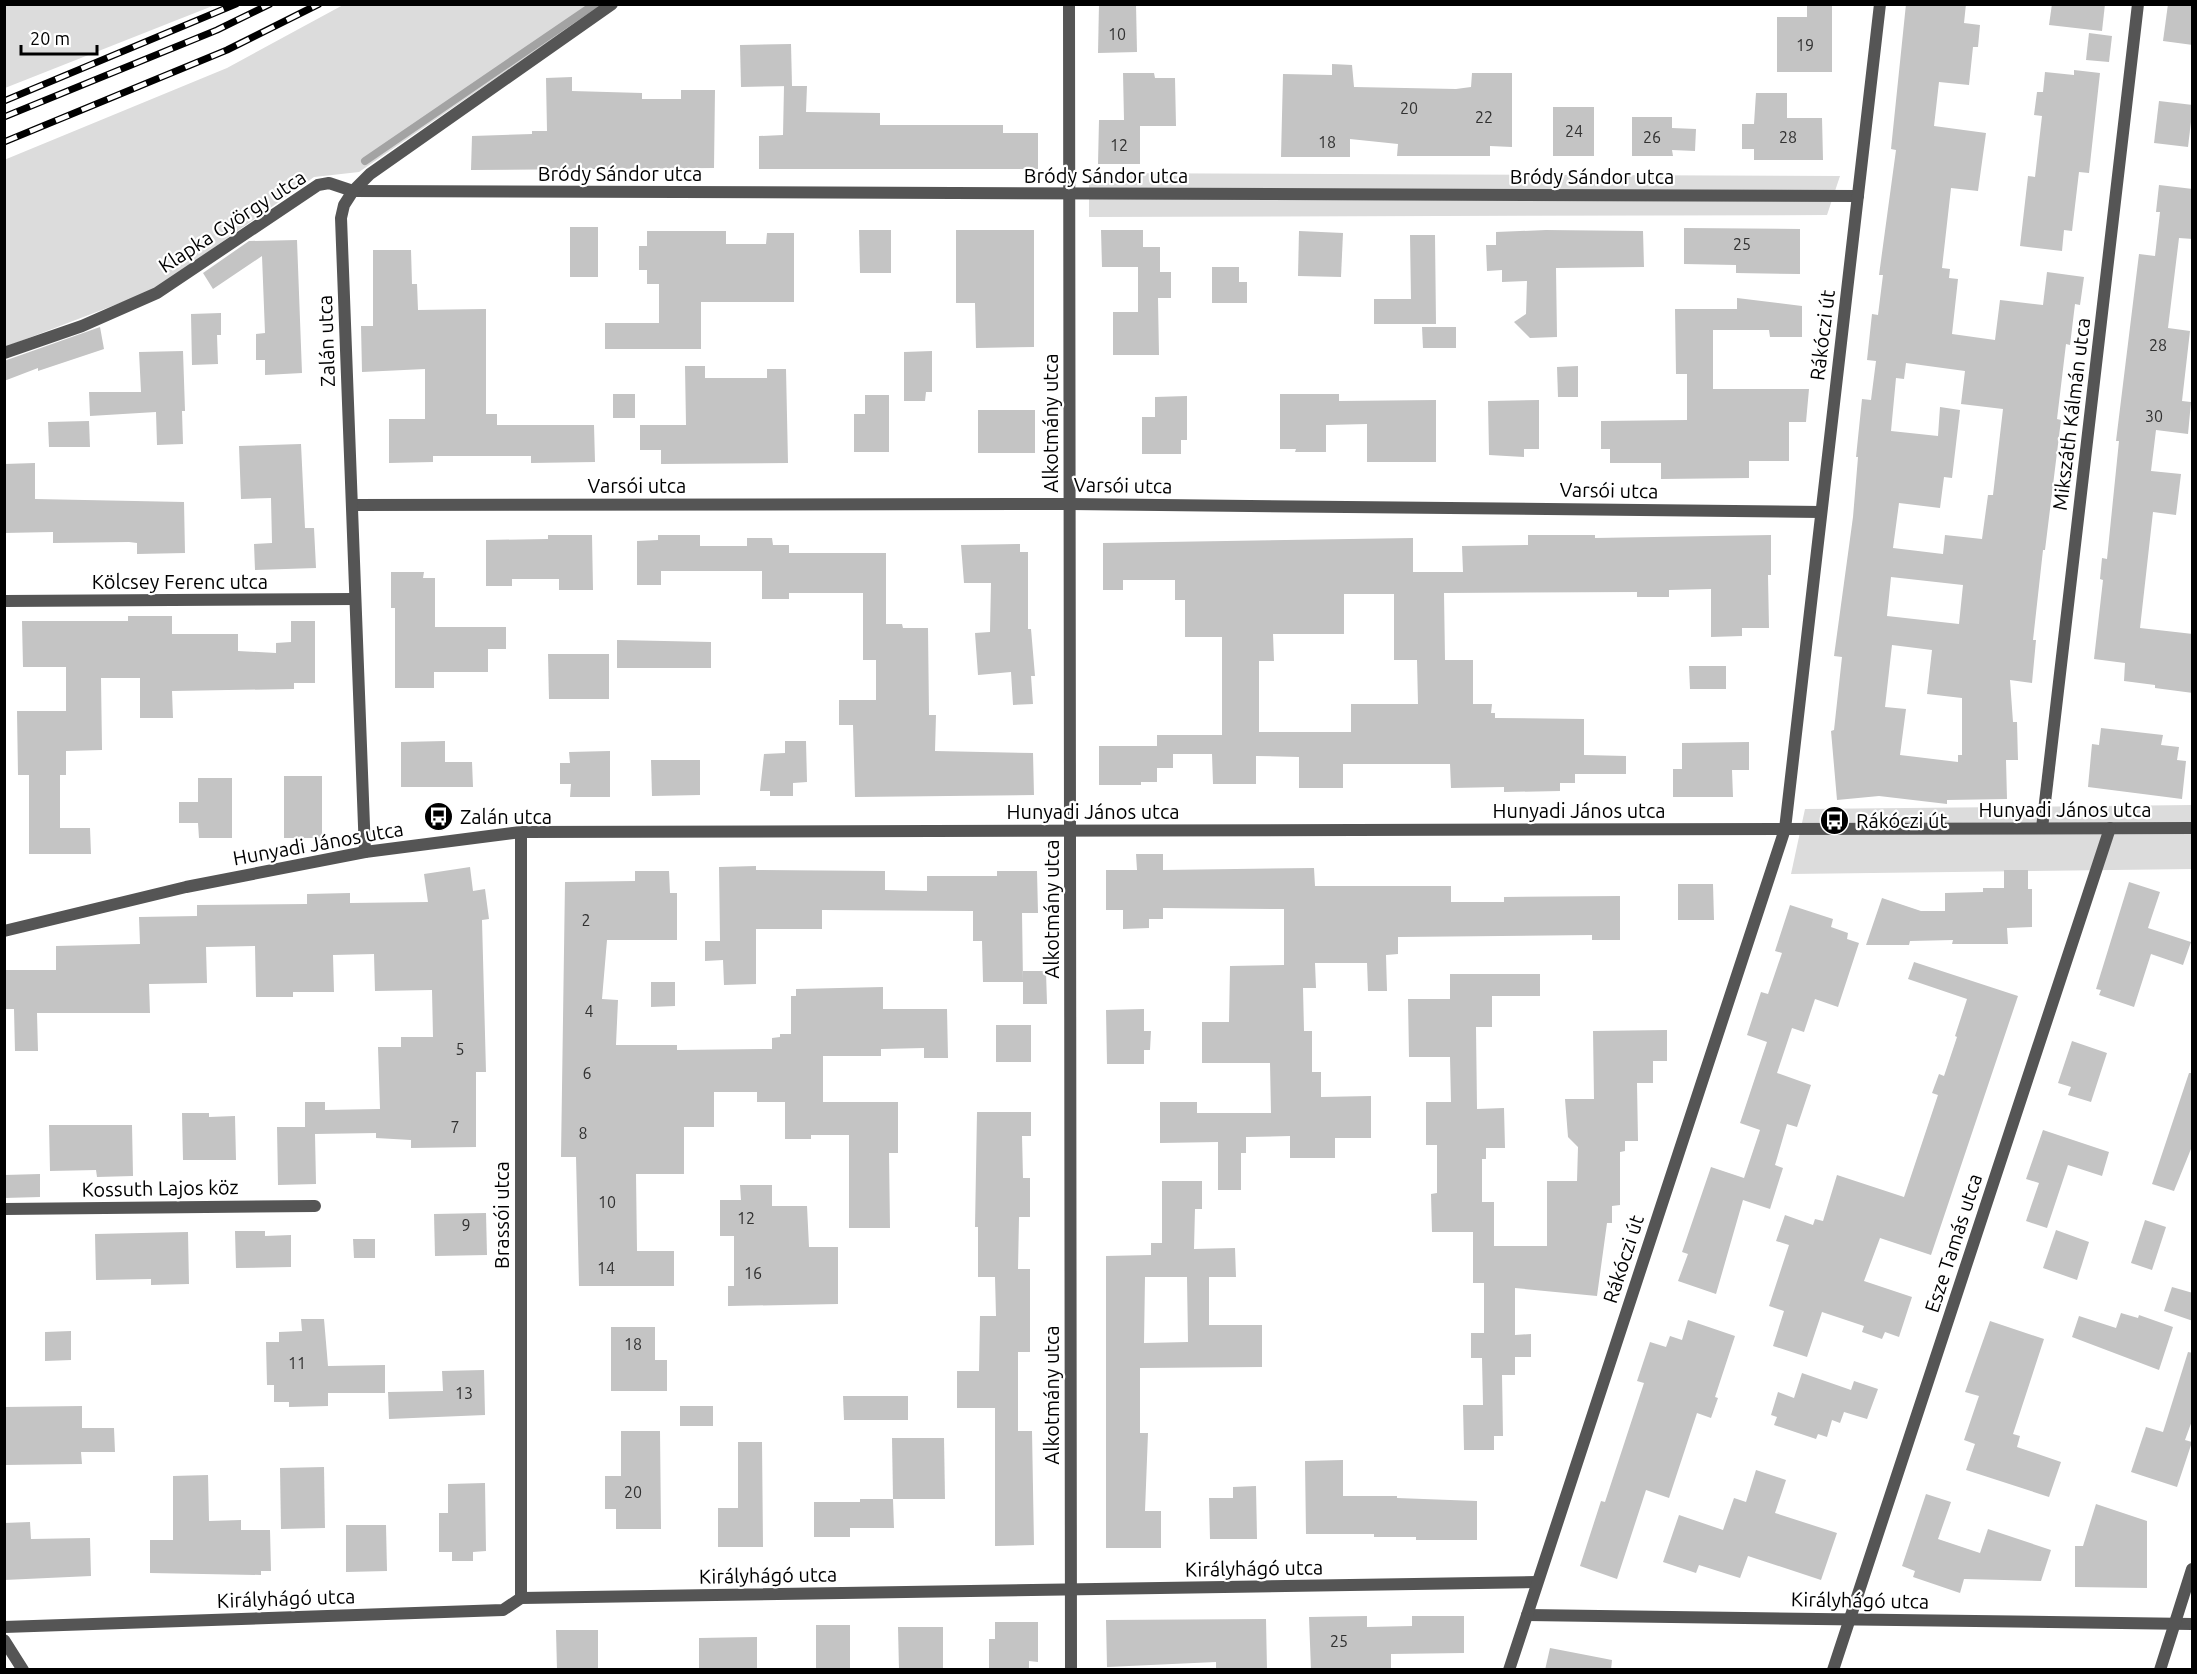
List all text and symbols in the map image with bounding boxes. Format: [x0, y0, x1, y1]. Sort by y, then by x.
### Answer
scale bar [21, 18, 98, 56]
house number: 10 [1108, 25, 1126, 43]
text: 20 m [30, 28, 70, 48]
house number: 19 [1796, 36, 1814, 54]
house number: 20 [1400, 99, 1418, 117]
house number: 22 [1475, 108, 1493, 126]
house number: 24 [1565, 122, 1583, 140]
house number: 26 [1643, 128, 1661, 146]
house number: 28 [1779, 128, 1797, 146]
house number: 18 [1318, 133, 1336, 151]
house number: 12 [1110, 136, 1128, 154]
street label: Bródy Sándor utca [538, 162, 702, 185]
street label: Bródy Sándor utca [1024, 164, 1188, 187]
street label: Klapka György utca [154, 165, 310, 277]
street label: Bródy Sándor utca [1510, 165, 1674, 188]
house number: 25 [1733, 235, 1751, 253]
street label: Rákóczi út [1805, 288, 1839, 382]
street label: Zalán utca [313, 295, 339, 387]
street label: Mikszáth Kálmán utca [2048, 316, 2094, 512]
house number: 28 [2149, 336, 2167, 354]
street label: Alkotmány utca [1039, 353, 1062, 493]
house number: 30 [2145, 407, 2163, 425]
street label: Varsói utca [1073, 473, 1173, 497]
street label: Varsói utca [588, 474, 686, 497]
street label: Varsói utca [1559, 478, 1659, 502]
street label: Kölcsey Ferenc utca [92, 570, 268, 593]
street label: Hunyadi János utca [1979, 798, 2151, 821]
street label: Hunyadi János utca [1493, 799, 1665, 822]
bus stop icon: Zalán utca [423, 800, 455, 832]
street label: Hunyadi János utca [1007, 800, 1179, 823]
bus stop icon: Rákóczi út [1819, 804, 1851, 836]
place label: Zalán utca [460, 805, 552, 828]
place label: Rákóczi út [1856, 809, 1947, 832]
street label: Hunyadi János utca [231, 817, 405, 869]
street label: Alkotmány utca [1040, 839, 1063, 979]
house number: 2 [581, 911, 591, 929]
house number: 4 [584, 1002, 594, 1020]
house number: 5 [455, 1040, 465, 1058]
house number: 6 [582, 1064, 592, 1082]
house number: 7 [450, 1118, 460, 1136]
house number: 8 [578, 1124, 588, 1142]
street label: Brassói utca [490, 1161, 513, 1269]
street label: Esze Tamás utca [1920, 1171, 1986, 1315]
street label: Kossuth Lajos köz [81, 1175, 239, 1201]
house number: 10 [598, 1193, 616, 1211]
house number: 12 [737, 1209, 755, 1227]
street label: Rákóczi út [1598, 1212, 1648, 1306]
house number: 9 [461, 1216, 471, 1234]
house number: 14 [597, 1259, 615, 1277]
house number: 16 [744, 1264, 762, 1282]
street label: Alkotmány utca [1040, 1325, 1063, 1465]
house number: 18 [624, 1335, 642, 1353]
house number: 11 [288, 1354, 306, 1372]
house number: 13 [455, 1384, 473, 1402]
house number: 20 [624, 1483, 642, 1501]
street label: Királyhágó utca [1185, 1555, 1323, 1581]
street label: Királyhágó utca [699, 1562, 837, 1588]
street label: Királyhágó utca [216, 1584, 356, 1612]
street label: Királyhágó utca [1791, 1587, 1929, 1613]
house number: 25 [1330, 1632, 1348, 1650]

